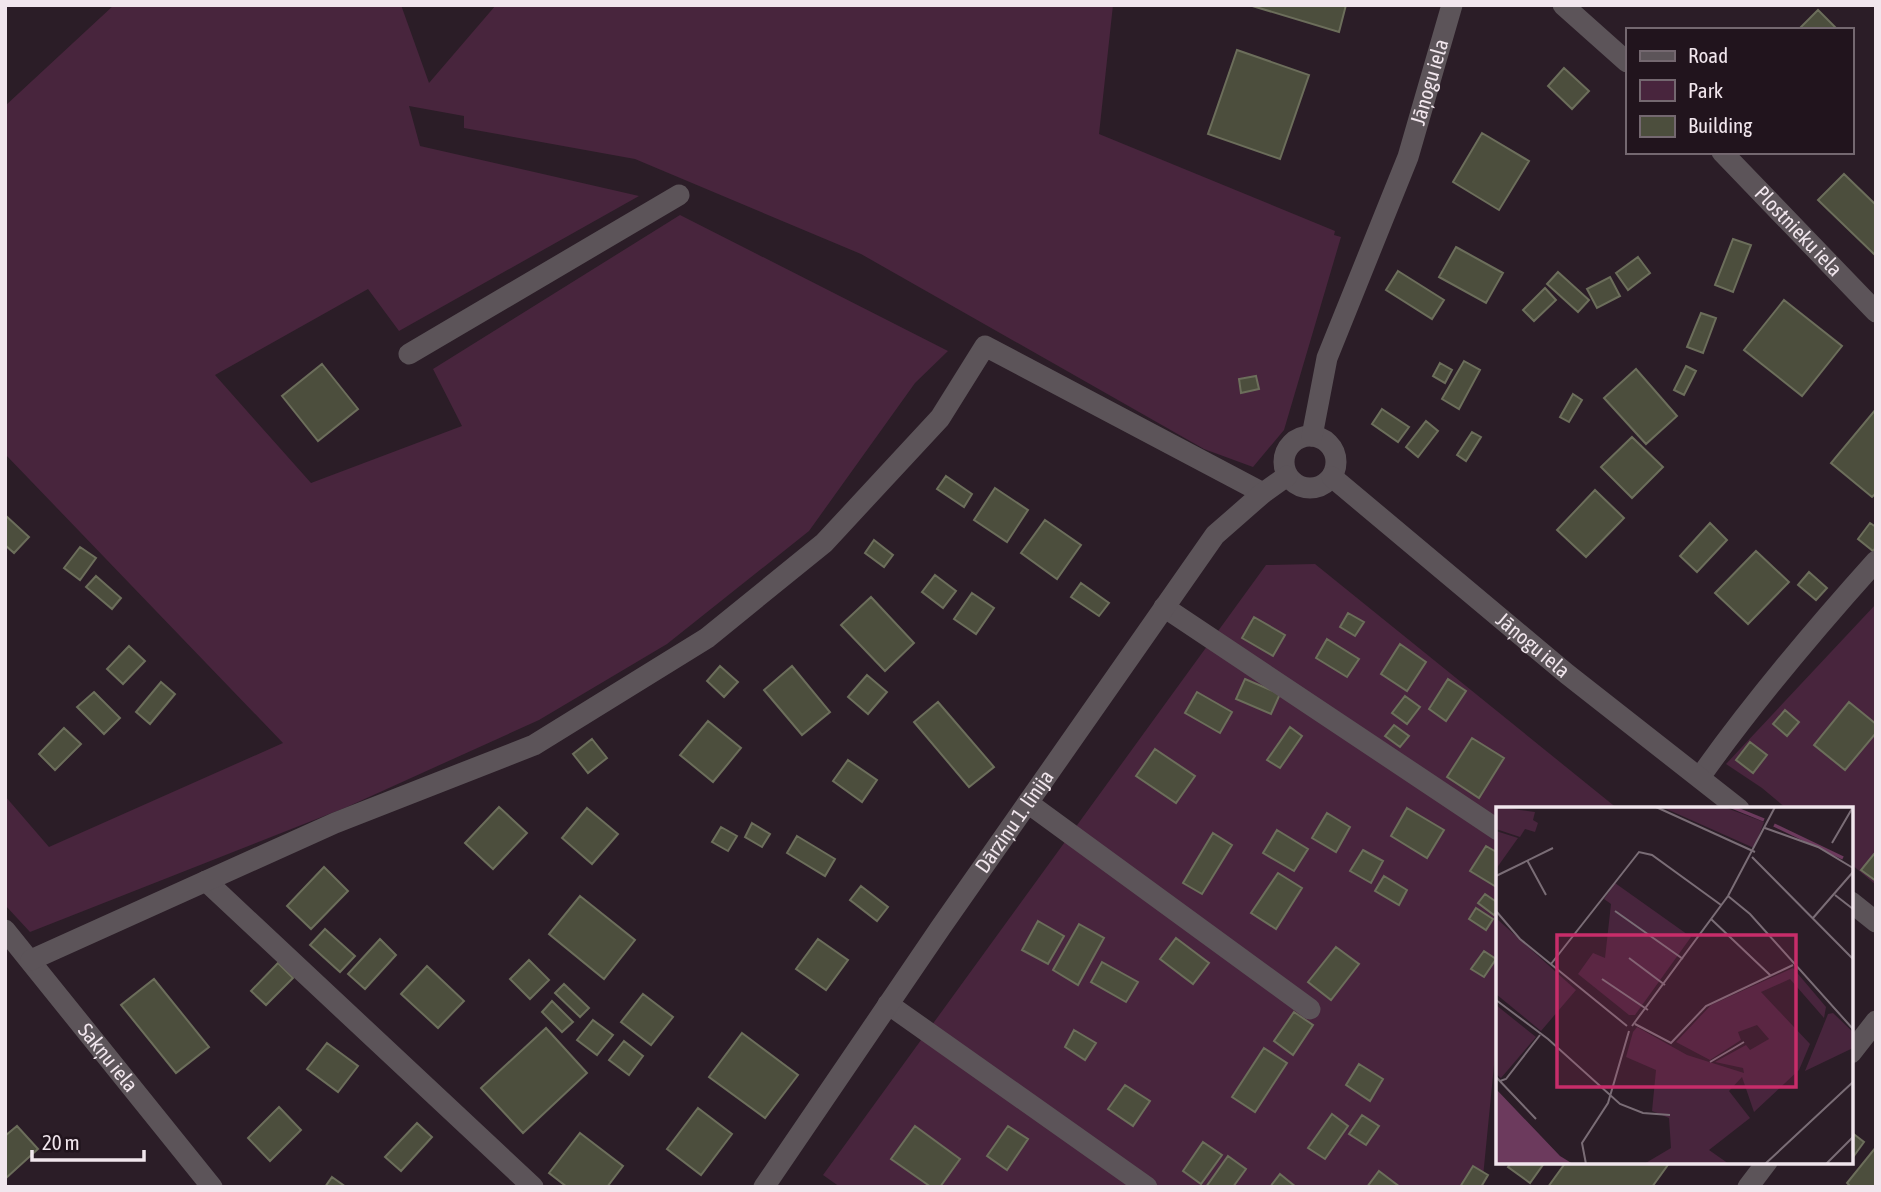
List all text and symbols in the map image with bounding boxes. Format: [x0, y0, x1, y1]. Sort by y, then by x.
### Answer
legend [1626, 28, 1853, 154]
street label: Jāņogu iela [1405, 36, 1453, 128]
text: Road [1688, 43, 1728, 67]
text: Park [1688, 78, 1723, 102]
text: Building [1688, 113, 1752, 137]
street label: Plostnieku iela [1750, 181, 1848, 281]
street label: Jāņogu iela [1492, 607, 1575, 682]
street label: Dārziņu 1. līnija [970, 765, 1058, 877]
inset map [1496, 807, 1853, 1164]
street label: Sakņu iela [74, 1018, 143, 1096]
scale bar [32, 1118, 144, 1162]
text: 20 m [42, 1130, 80, 1154]

